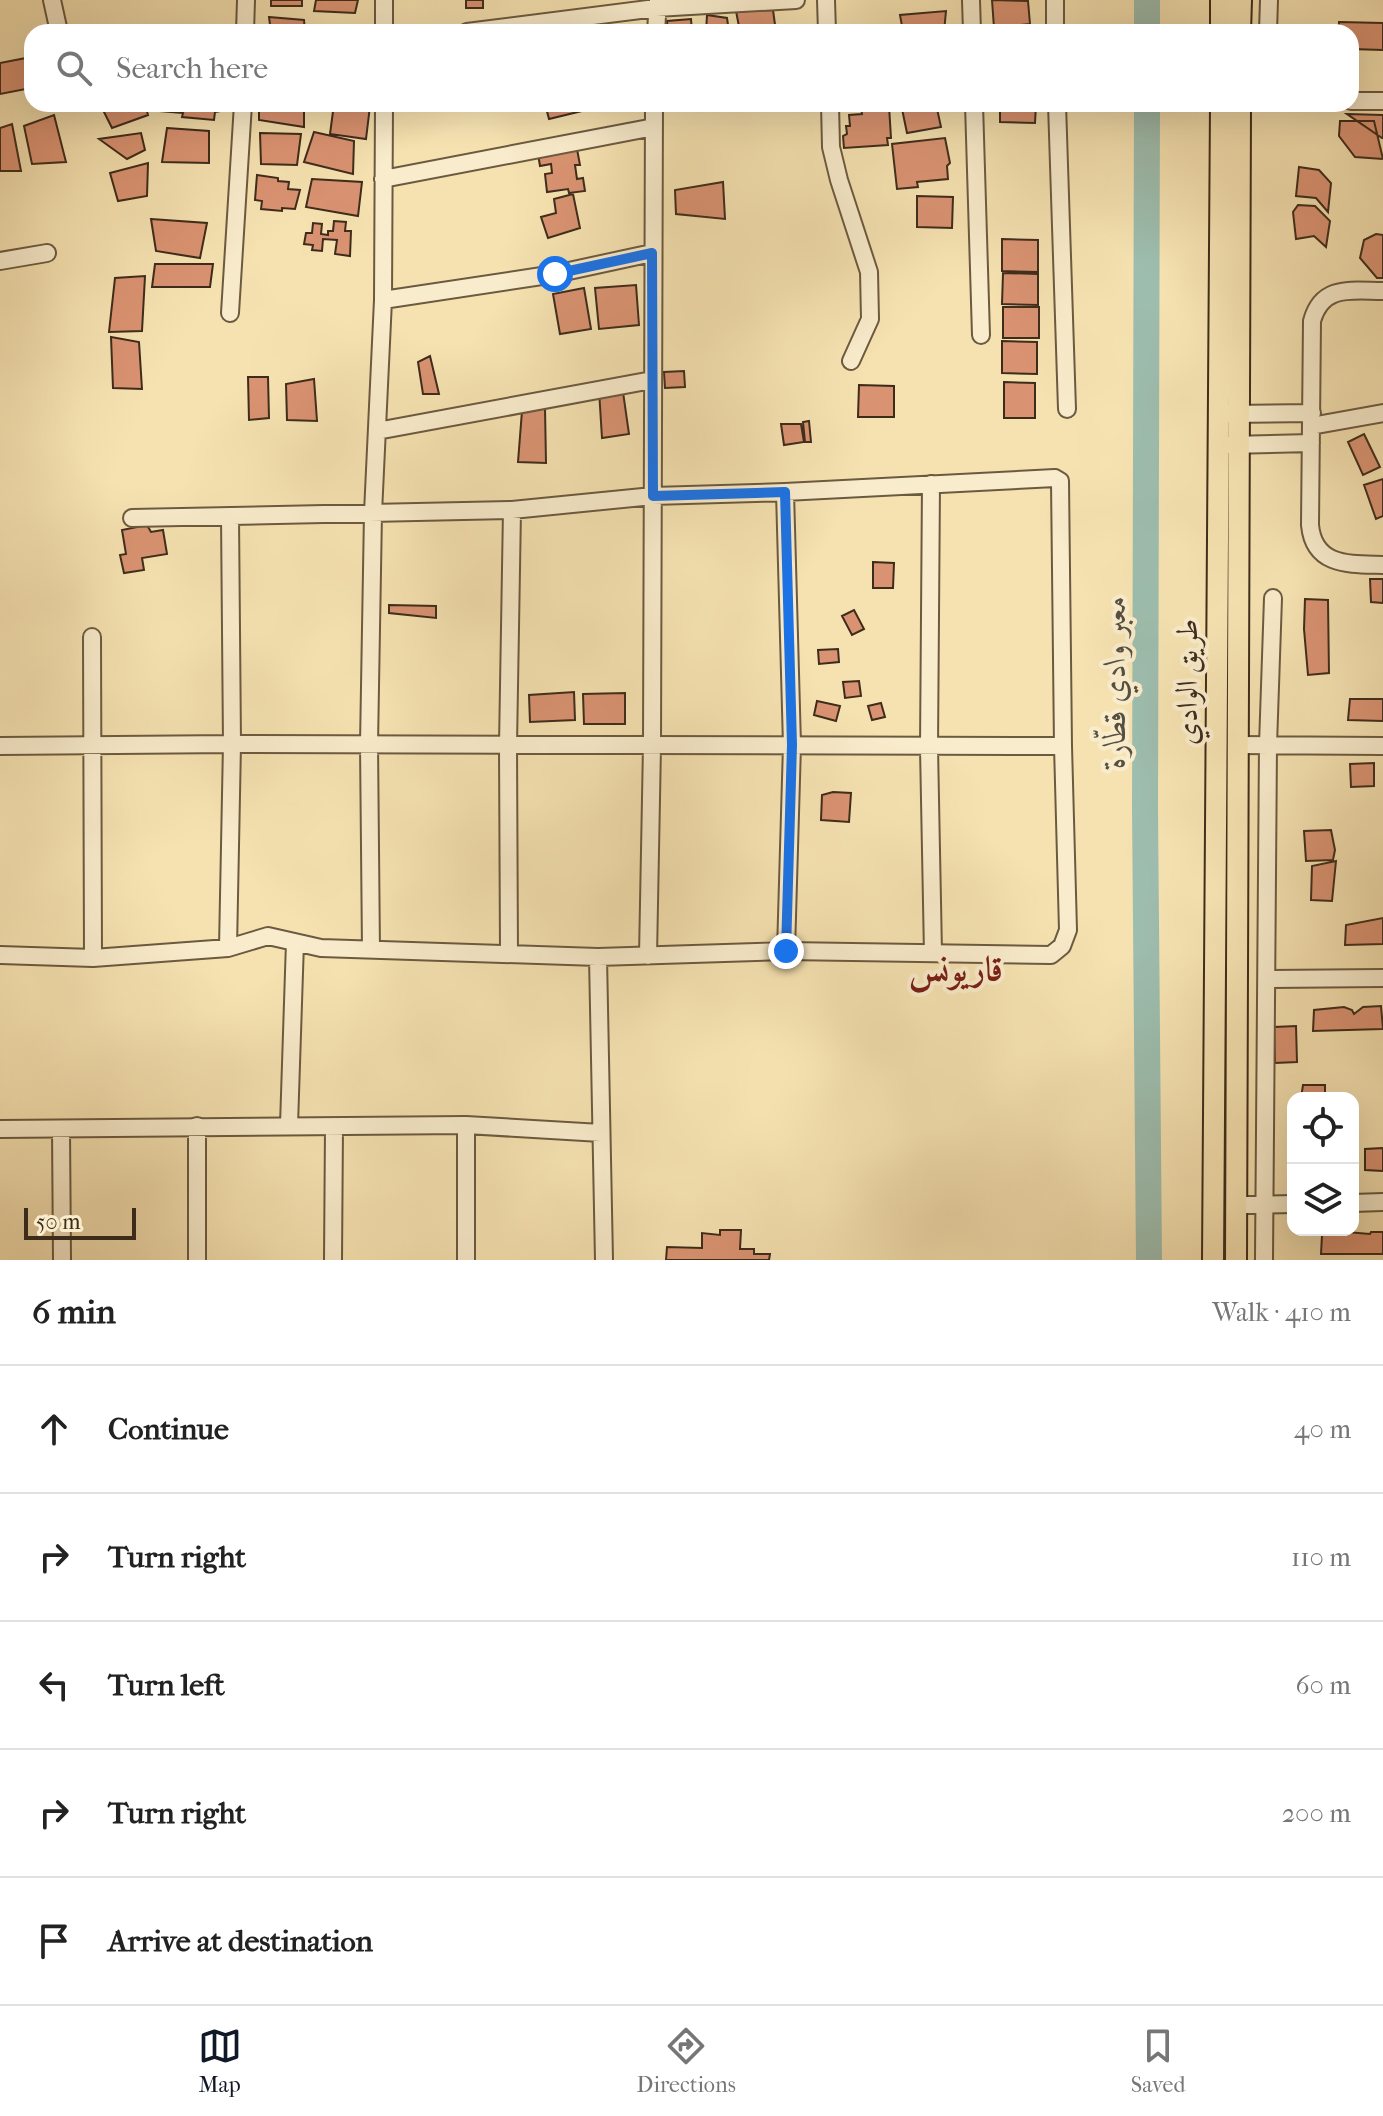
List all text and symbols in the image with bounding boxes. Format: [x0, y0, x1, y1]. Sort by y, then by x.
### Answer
search box [24, 24, 1359, 112]
icon: search [52, 46, 96, 90]
text: Search here [116, 51, 268, 86]
route start [537, 256, 573, 292]
water label: معبر وادي قطّارة [1093, 595, 1139, 771]
street label: طريق الوادي [1170, 619, 1211, 745]
route end [768, 933, 804, 969]
district label: قاريونس [909, 949, 1003, 993]
map controls [1287, 1092, 1359, 1236]
button: locate [1287, 1092, 1359, 1164]
button: layers [1287, 1164, 1359, 1236]
scale bar [24, 1204, 136, 1240]
text: 50 m [36, 1209, 81, 1235]
text: 6 min [32, 1292, 116, 1332]
text: Walk · 410 m [1212, 1297, 1351, 1328]
icon: ahead [32, 1407, 76, 1451]
text: Continue [108, 1412, 229, 1447]
text: 40 m [1294, 1414, 1351, 1445]
icon: right [32, 1535, 76, 1579]
text: Turn right [108, 1540, 246, 1575]
text: 110 m [1291, 1542, 1351, 1573]
icon: left [32, 1663, 76, 1707]
text: Turn left [108, 1668, 225, 1703]
text: 60 m [1295, 1670, 1351, 1701]
icon: right [32, 1791, 76, 1835]
text: Turn right [108, 1796, 246, 1831]
text: 200 m [1282, 1798, 1351, 1829]
icon: arrive [32, 1919, 76, 1963]
text: Arrive at destination [108, 1924, 373, 1959]
tab: Map [198, 2024, 242, 2098]
tab: Directions [637, 2024, 736, 2098]
tab: Saved [1131, 2024, 1185, 2098]

